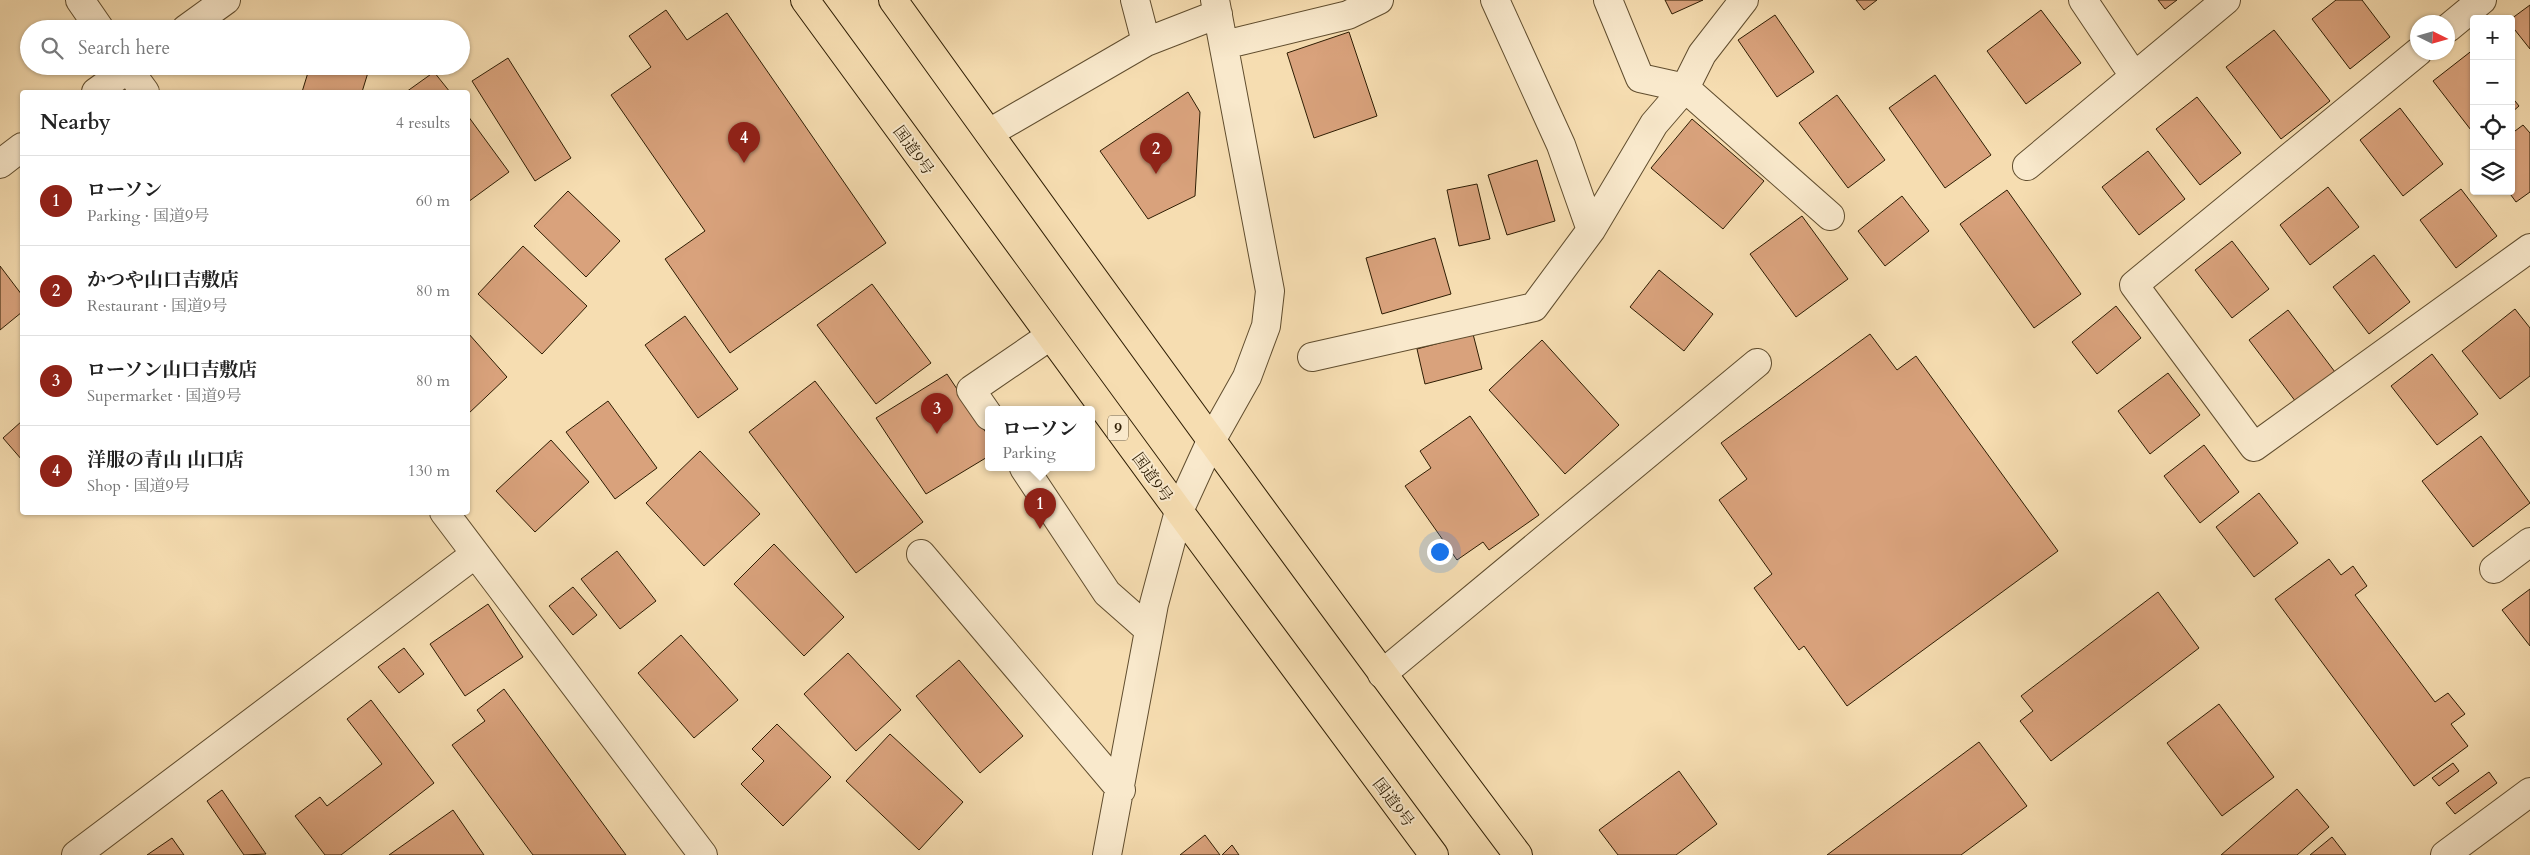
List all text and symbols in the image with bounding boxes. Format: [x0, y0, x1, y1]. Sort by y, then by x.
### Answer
north arrow [2410, 15, 2455, 60]
map controls [2470, 15, 2515, 195]
button: + [2470, 15, 2515, 60]
search box [20, 20, 470, 75]
icon: search [38, 34, 66, 62]
text: Search here [78, 35, 170, 61]
button: − [2470, 60, 2515, 105]
button: locate [2470, 105, 2515, 150]
text: Nearby [40, 108, 111, 137]
text: 4 results [396, 112, 450, 134]
street label: 国道9号 [888, 121, 939, 180]
pin: 4 [728, 122, 760, 163]
pin: 2 [1140, 133, 1172, 174]
button: layers [2470, 150, 2515, 195]
text: ローソン [87, 177, 162, 203]
text: 1 [52, 190, 60, 212]
text: 60 m [416, 190, 450, 212]
text: Parking · 国道9号 [87, 205, 209, 227]
text: かつや山口吉敷店 [87, 267, 239, 293]
text: 2 [52, 280, 60, 302]
text: 80 m [416, 280, 450, 302]
text: Restaurant · 国道9号 [87, 295, 227, 317]
text: ローソン山口吉敷店 [87, 357, 257, 383]
text: 3 [52, 370, 60, 392]
text: 80 m [416, 370, 450, 392]
text: Supermarket · 国道9号 [87, 385, 241, 407]
pin: 3 [921, 393, 953, 434]
popup [985, 406, 1095, 471]
text: ローソン [1002, 416, 1078, 442]
road number: 9 [1108, 416, 1128, 440]
text: Parking [1002, 442, 1056, 464]
text: 洋服の青山 山口店 [87, 447, 244, 473]
street label: 国道9号 [1127, 448, 1178, 507]
text: 4 [52, 460, 60, 482]
text: 130 m [408, 460, 450, 482]
text: Shop · 国道9号 [87, 475, 190, 497]
pin: 1 [1024, 488, 1056, 529]
your location [1427, 539, 1453, 565]
street label: 国道9号 [1368, 774, 1419, 832]

